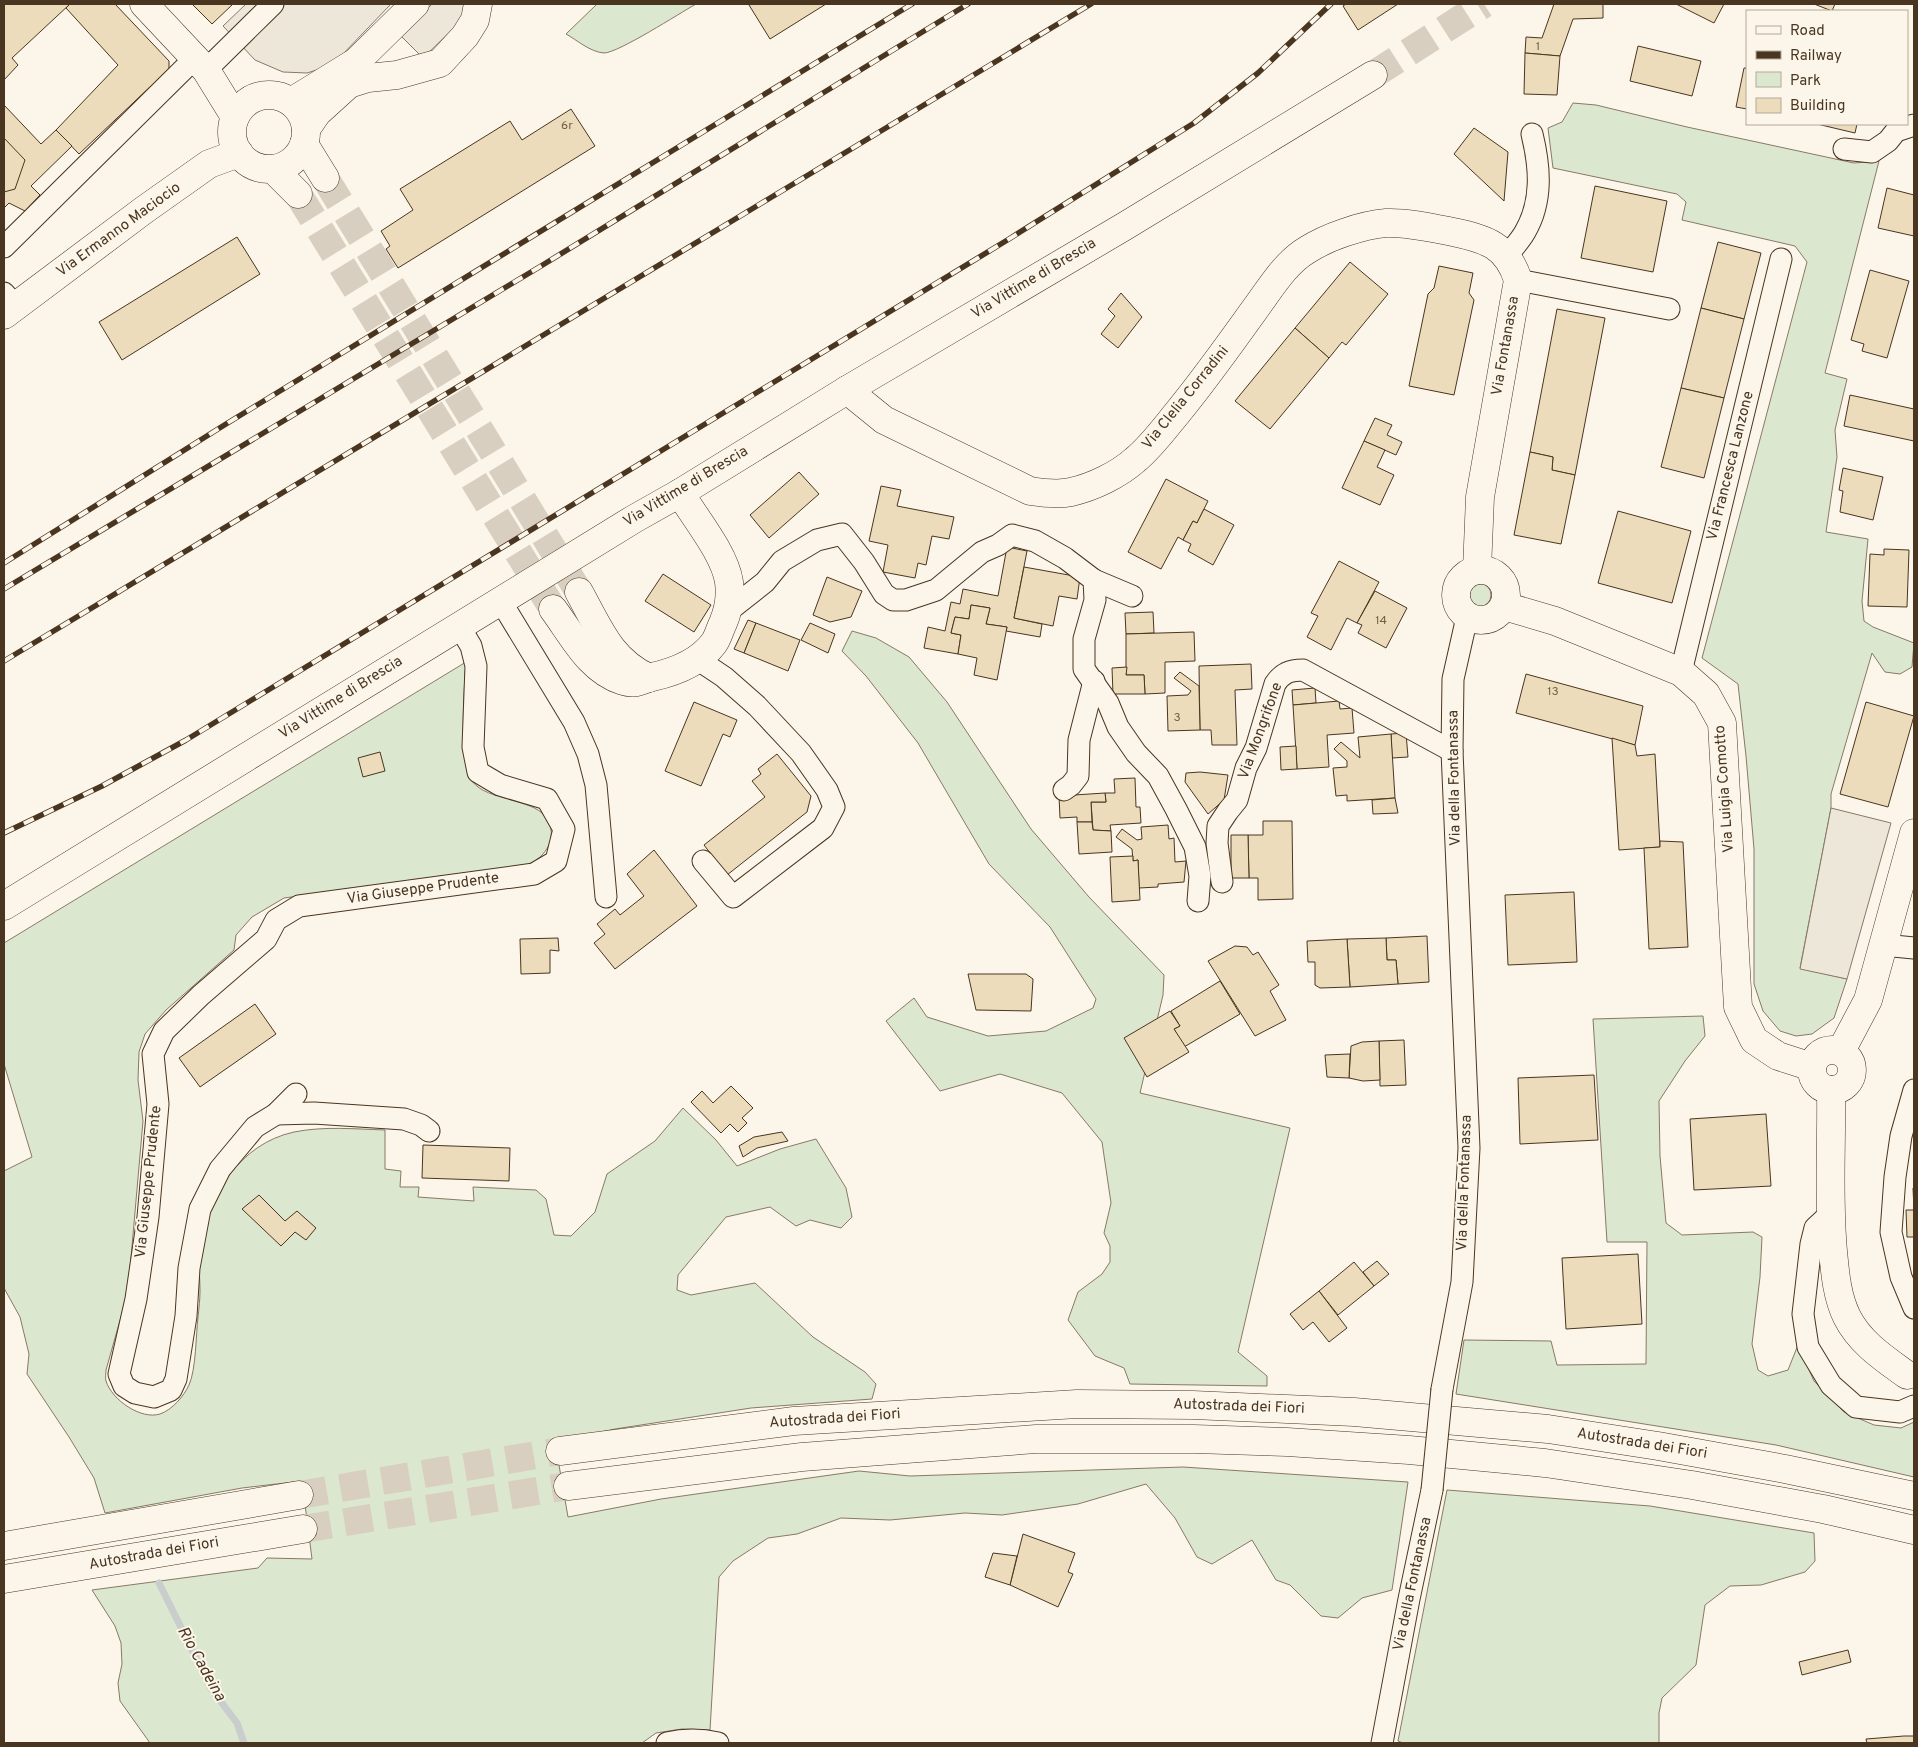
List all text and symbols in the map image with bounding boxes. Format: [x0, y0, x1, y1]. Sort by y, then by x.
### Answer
legend [1746, 10, 1908, 125]
text: Road [1790, 22, 1825, 41]
house number: 1 [1536, 39, 1540, 55]
text: Railway [1790, 47, 1842, 66]
text: Park [1790, 72, 1821, 91]
text: Building [1790, 97, 1845, 116]
house number: 6r [561, 118, 573, 134]
street label: Via Ermanno Maciocio [53, 179, 185, 281]
street label: Via Vittime di Brescia [968, 234, 1100, 324]
street label: Via Fontanassa [1488, 295, 1524, 397]
street label: Via Clelia Corradini [1138, 342, 1234, 454]
street label: Via Francesca Lanzone [1703, 389, 1759, 543]
street label: Via Vittime di Brescia [620, 442, 752, 532]
house number: 14 [1375, 613, 1387, 629]
street label: Via Vittime di Brescia [276, 652, 406, 744]
street label: Via Mongrifone [1235, 680, 1287, 782]
house number: 13 [1547, 684, 1559, 700]
house number: 3 [1173, 710, 1181, 726]
street label: Via della Fontanassa [1444, 710, 1466, 846]
street label: Via Luigia Comotto [1711, 725, 1739, 853]
street label: Via Giuseppe Prudente [346, 869, 500, 909]
street label: Via Giuseppe Prudente [132, 1105, 166, 1259]
street label: Via della Fontanassa [1453, 1115, 1477, 1251]
street label: Autostrada dei Fiori [1173, 1395, 1305, 1419]
street label: Autostrada dei Fiori [769, 1405, 901, 1433]
street label: Autostrada dei Fiori [1575, 1424, 1709, 1464]
street label: Via della Fontanassa [1390, 1515, 1436, 1653]
street label: Autostrada dei Fiori [88, 1533, 220, 1575]
water label: Rio Cadeina [172, 1623, 230, 1705]

